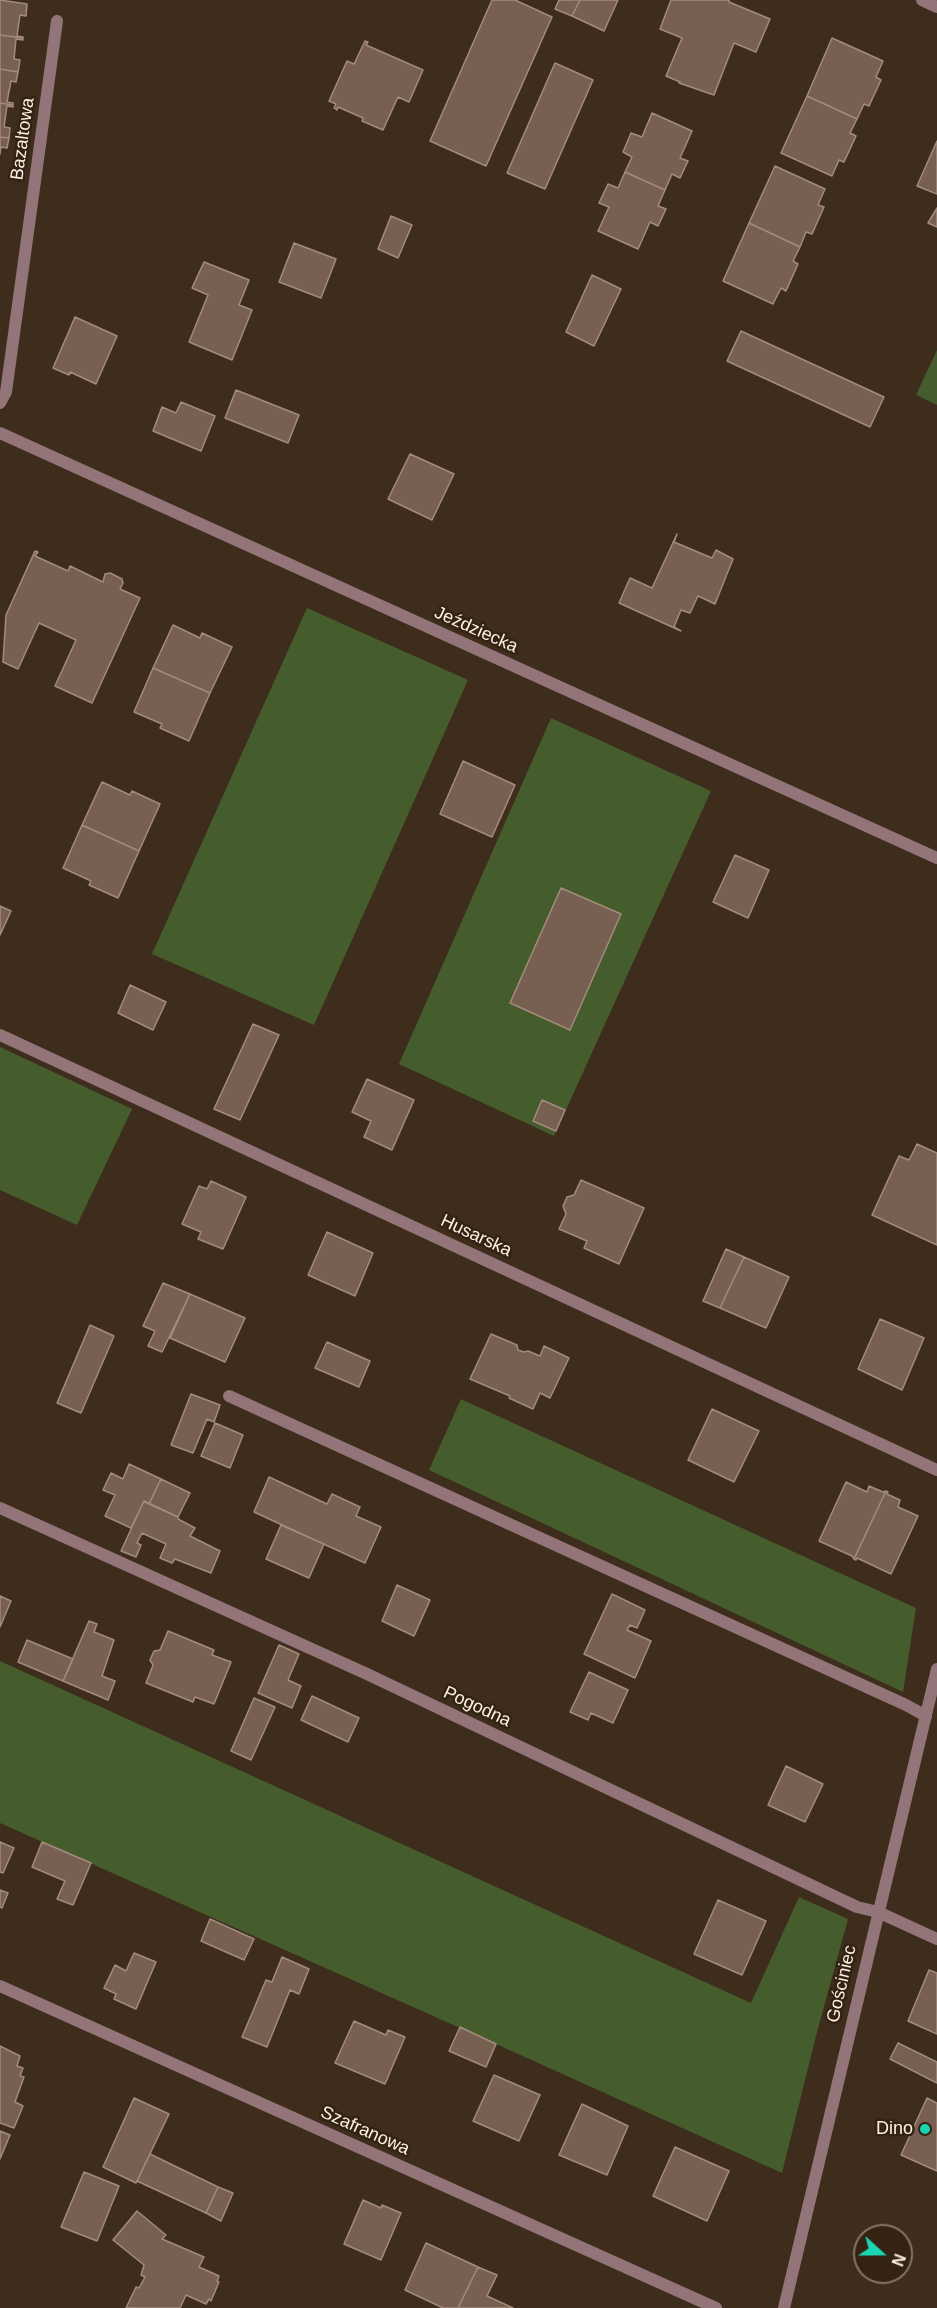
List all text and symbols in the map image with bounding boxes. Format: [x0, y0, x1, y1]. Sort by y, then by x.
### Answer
street label: Bazaltowa [7, 96, 39, 182]
street label: Jeździecka [431, 602, 521, 658]
street label: Husarska [437, 1210, 515, 1262]
street label: Pogodna [440, 1682, 514, 1732]
street label: Gościniec [823, 1943, 861, 2025]
street label: Szafranowa [317, 2102, 413, 2160]
place label: Dino [876, 2118, 913, 2140]
marker: Dino [918, 2122, 932, 2136]
north arrow [853, 2224, 913, 2284]
text: N [888, 2251, 908, 2268]

